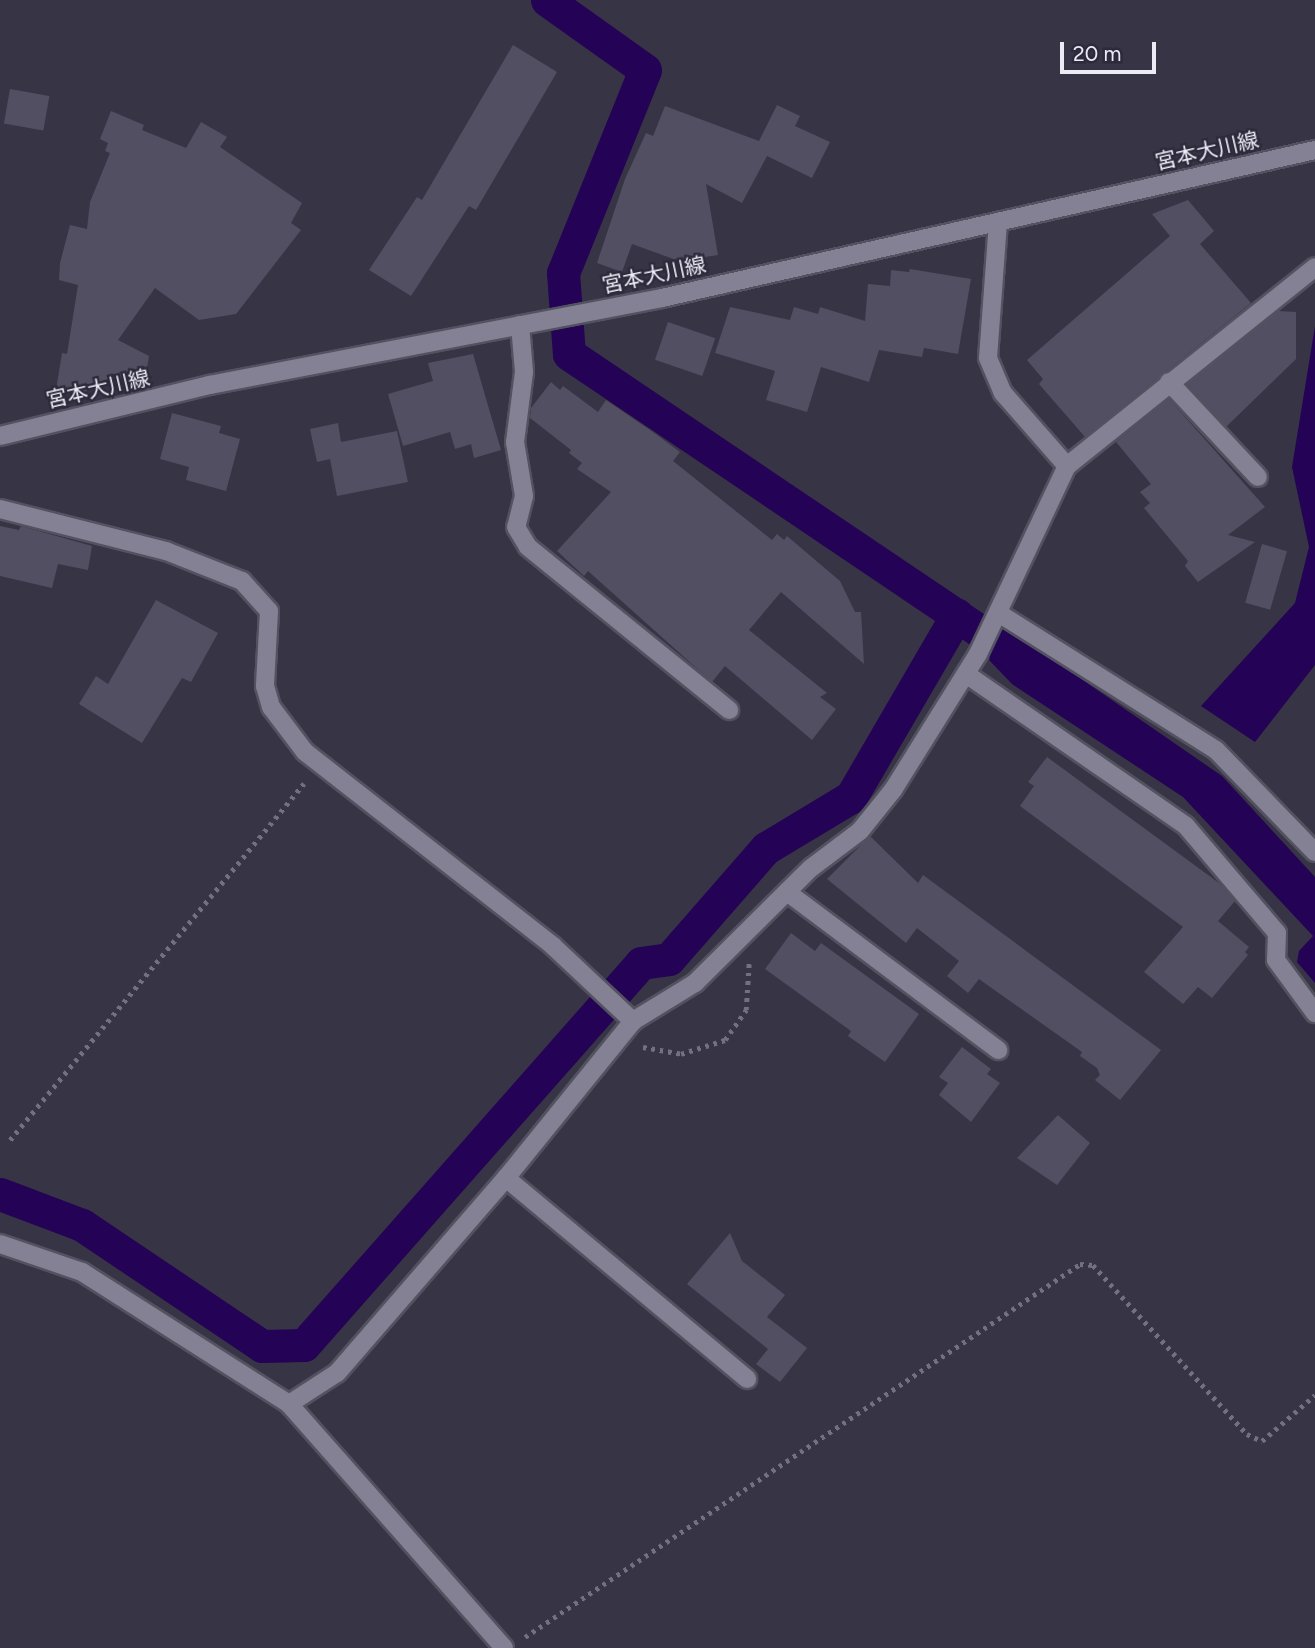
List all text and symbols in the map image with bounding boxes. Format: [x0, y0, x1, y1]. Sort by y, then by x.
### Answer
scale bar [1063, 28, 1159, 72]
text: 20 m [1073, 41, 1121, 66]
street label: 宮本大川線 [1153, 127, 1261, 175]
street label: 宮本大川線 [600, 252, 708, 298]
street label: 宮本大川線 [44, 365, 152, 413]

